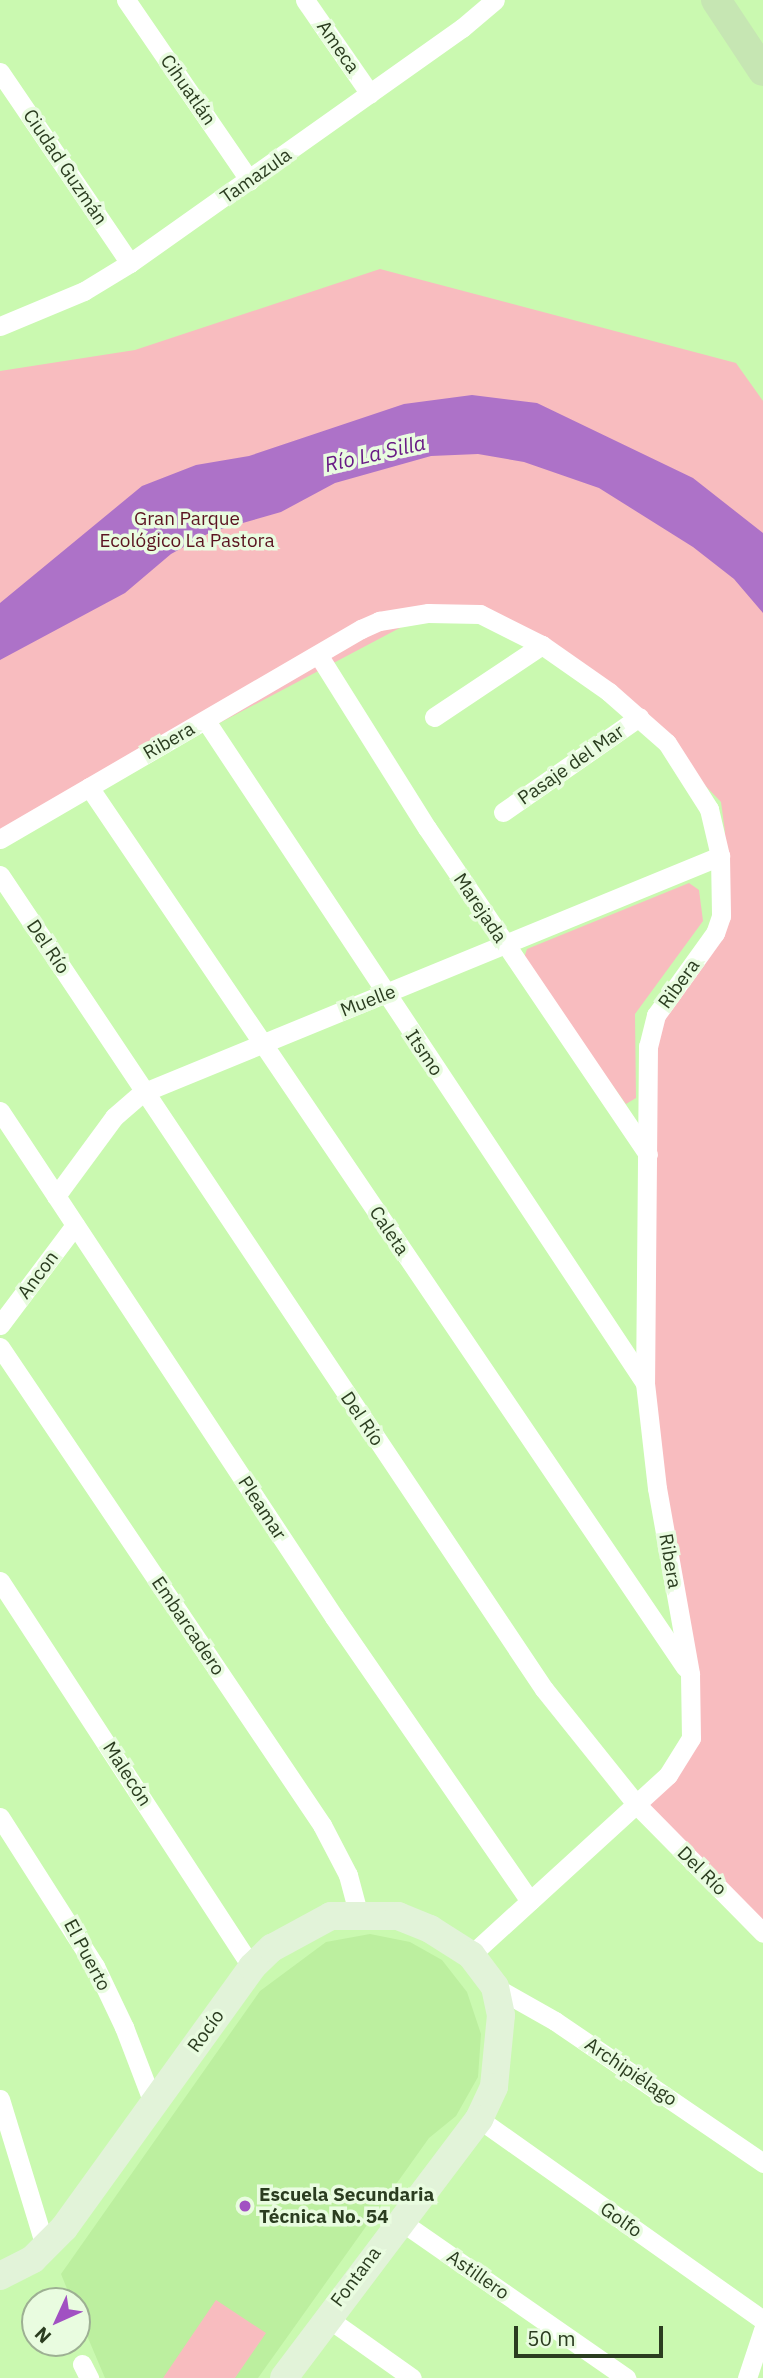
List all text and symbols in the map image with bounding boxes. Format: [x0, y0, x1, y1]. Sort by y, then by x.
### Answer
street label: Ameca [312, 16, 364, 78]
street label: Cihuatlán [155, 50, 221, 130]
street label: Ciudad Guzmán [18, 105, 112, 229]
street label: Tamazula [216, 143, 296, 209]
water label: Río La Silla [322, 429, 428, 477]
park label: Gran Parque Ecológico La Pastora [99, 508, 275, 552]
street label: Ribera [139, 717, 199, 765]
street label: Pasaje del Mar [514, 720, 628, 810]
street label: Marejada [448, 869, 512, 947]
street label: Del Río [22, 916, 74, 978]
street label: Ribera [653, 955, 705, 1013]
street label: Muelle [337, 980, 399, 1022]
street label: Itsmo [400, 1026, 448, 1080]
street label: Caleta [364, 1202, 414, 1260]
street label: Ancon [13, 1247, 63, 1303]
street label: Del Río [336, 1388, 388, 1450]
street label: Pleamar [233, 1472, 291, 1544]
street label: Ribera [654, 1532, 686, 1590]
street label: Embarcadero [147, 1572, 229, 1680]
street label: Malecón [98, 1738, 156, 1810]
street label: Del Río [673, 1842, 731, 1900]
street label: El Puerto [59, 1915, 115, 1995]
street label: Rocío [183, 2005, 229, 2057]
street label: Archipiélago [581, 2033, 681, 2111]
place label: Escuela Secundaria Técnica No. 54 [259, 2184, 434, 2228]
marker: Escuela Secundaria Técnica No. 54 [237, 2198, 253, 2214]
street label: Golfo [596, 2198, 646, 2242]
street label: Fontana [326, 2242, 386, 2312]
street label: Astillero [442, 2245, 514, 2305]
north arrow [21, 2287, 91, 2357]
scale bar [518, 2312, 667, 2356]
text: N [29, 2322, 56, 2349]
text: 50 m [527, 2324, 576, 2352]

